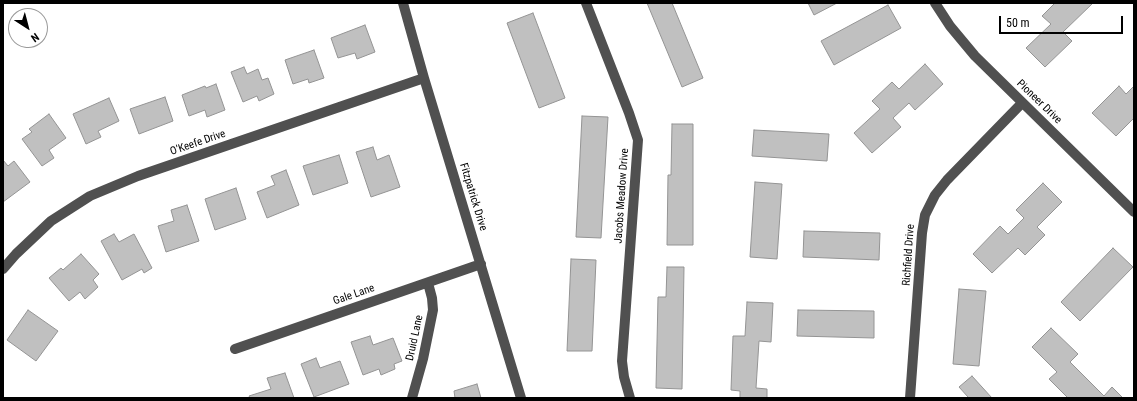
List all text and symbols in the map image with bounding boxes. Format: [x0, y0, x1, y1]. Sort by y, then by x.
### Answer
north arrow [8, 8, 48, 48]
scale bar [1001, 8, 1125, 34]
text: 50 m [1006, 16, 1030, 30]
text: N [28, 30, 41, 45]
street label: Pioneer Drive [1014, 77, 1064, 127]
street label: O'Keefe Drive [169, 127, 227, 159]
street label: Jacobs Meadow Drive [612, 148, 632, 244]
street label: Fitzpatrick Drive [456, 161, 490, 233]
street label: Richfield Drive [900, 224, 918, 286]
street label: Gale Lane [332, 282, 376, 308]
street label: Druid Lane [404, 314, 426, 362]

